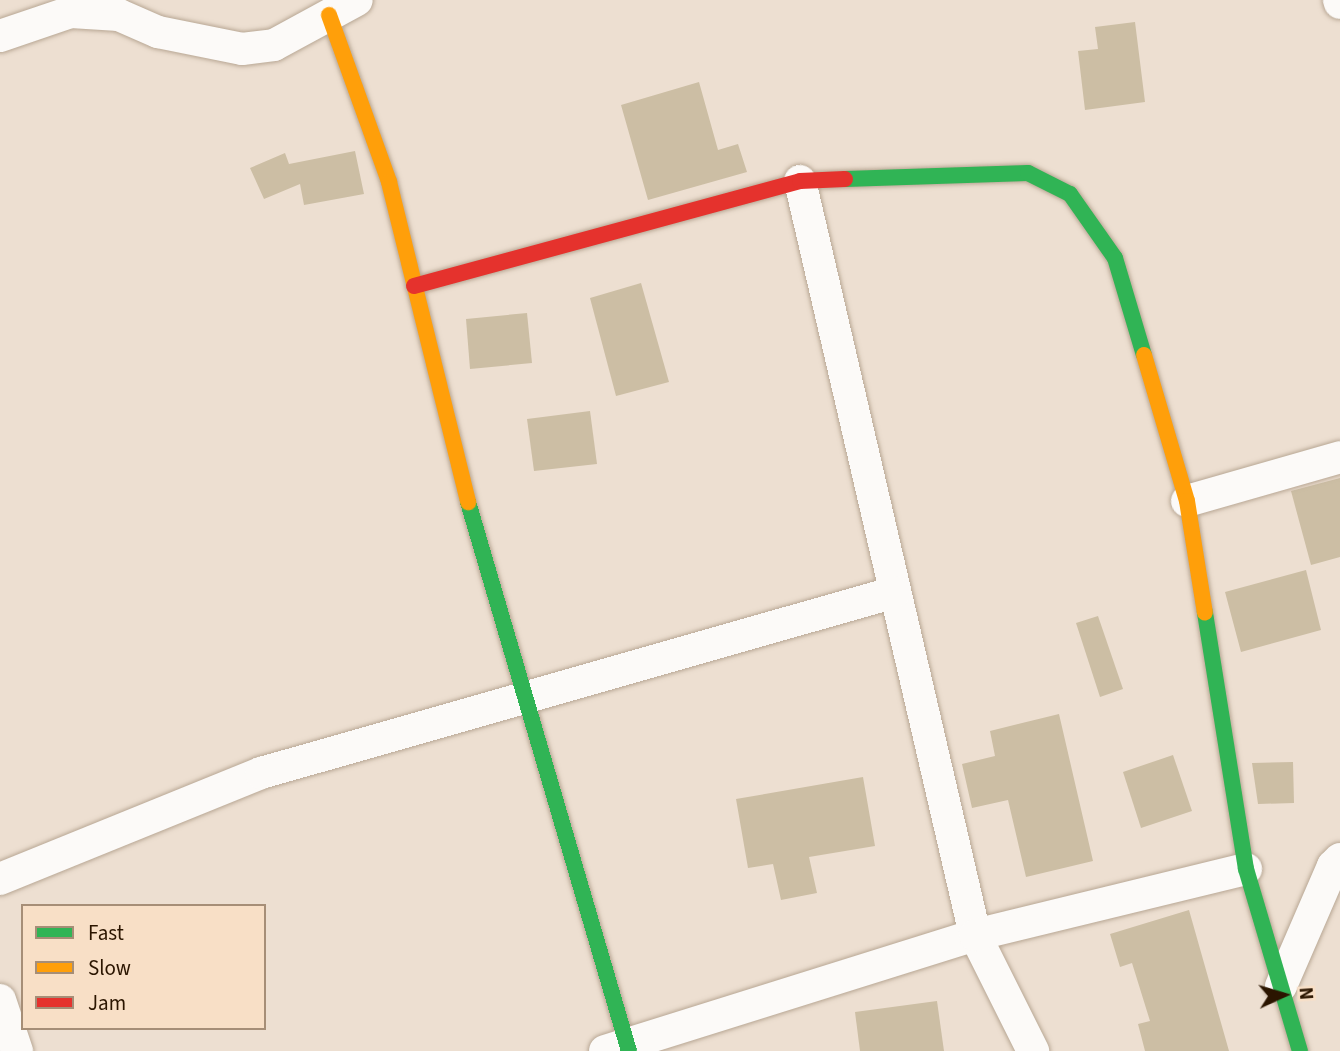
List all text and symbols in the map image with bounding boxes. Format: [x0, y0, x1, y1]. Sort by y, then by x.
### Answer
legend [21, 904, 266, 1030]
text: Fast [88, 918, 124, 948]
text: Slow [88, 953, 131, 983]
north arrow [1249, 960, 1319, 1030]
text: N [1292, 986, 1319, 1001]
text: Jam [88, 988, 126, 1018]

